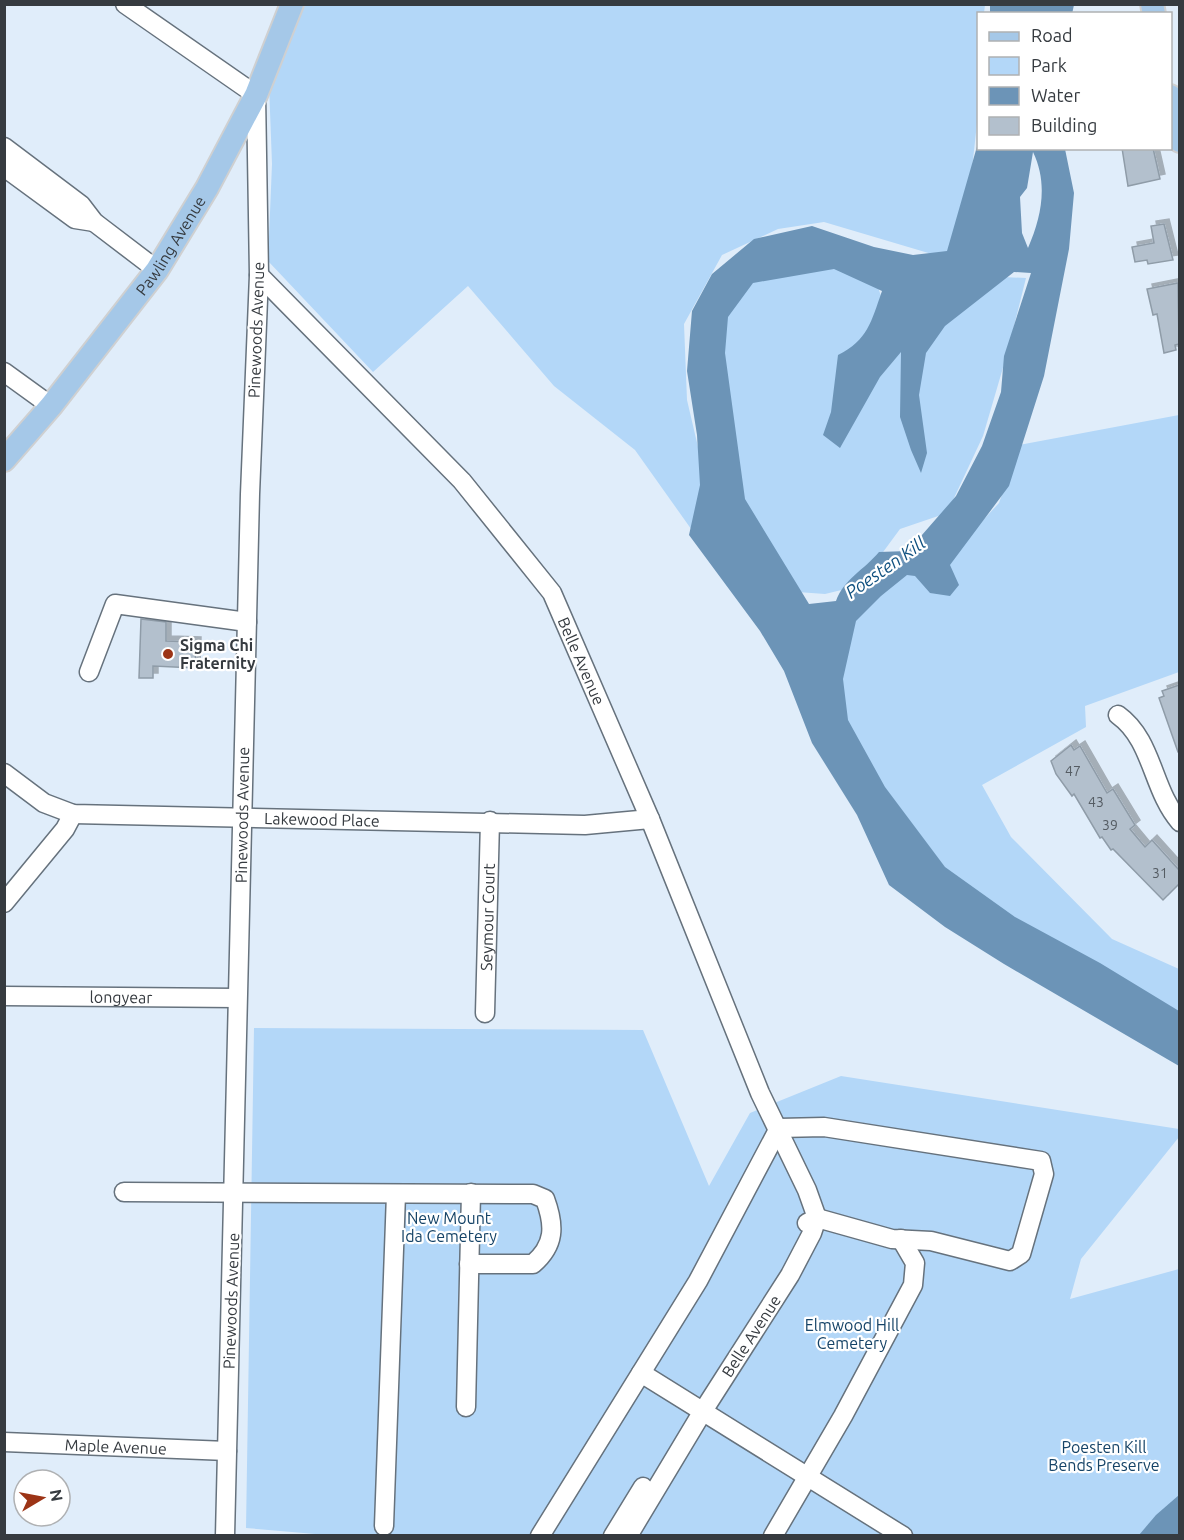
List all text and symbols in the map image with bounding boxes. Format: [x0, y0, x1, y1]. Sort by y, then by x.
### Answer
legend [977, 12, 1172, 150]
text: Road [1031, 25, 1073, 45]
text: Park [1031, 55, 1067, 75]
text: Water [1031, 85, 1081, 105]
text: Building [1031, 115, 1097, 135]
street label: Pawling Avenue [132, 193, 209, 298]
street label: Pinewoods Avenue [245, 262, 267, 398]
water label: Poesten Kill [841, 532, 929, 602]
street label: Belle Avenue [555, 614, 608, 708]
place label: Sigma Chi Fraternity [180, 636, 256, 672]
marker: Sigma Chi Fraternity [161, 647, 175, 661]
street label: Pinewoods Avenue [232, 747, 252, 883]
house number: 47 [1065, 763, 1081, 779]
house number: 43 [1088, 794, 1104, 810]
street label: Lakewood Place [264, 809, 380, 830]
house number: 39 [1102, 817, 1118, 833]
street label: Seymour Court [477, 862, 498, 971]
house number: 31 [1152, 865, 1168, 881]
street label: longyear [90, 988, 152, 1006]
park label: New Mount Ida Cemetery [401, 1209, 497, 1245]
street label: Pinewoods Avenue [220, 1233, 242, 1369]
street label: Belle Avenue [718, 1292, 784, 1380]
park label: Elmwood Hill Cemetery [805, 1316, 899, 1352]
street label: Maple Avenue [64, 1435, 167, 1458]
park label: Poesten Kill Bends Preserve [1048, 1438, 1160, 1474]
north arrow [12, 1468, 72, 1528]
text: N [47, 1488, 67, 1503]

